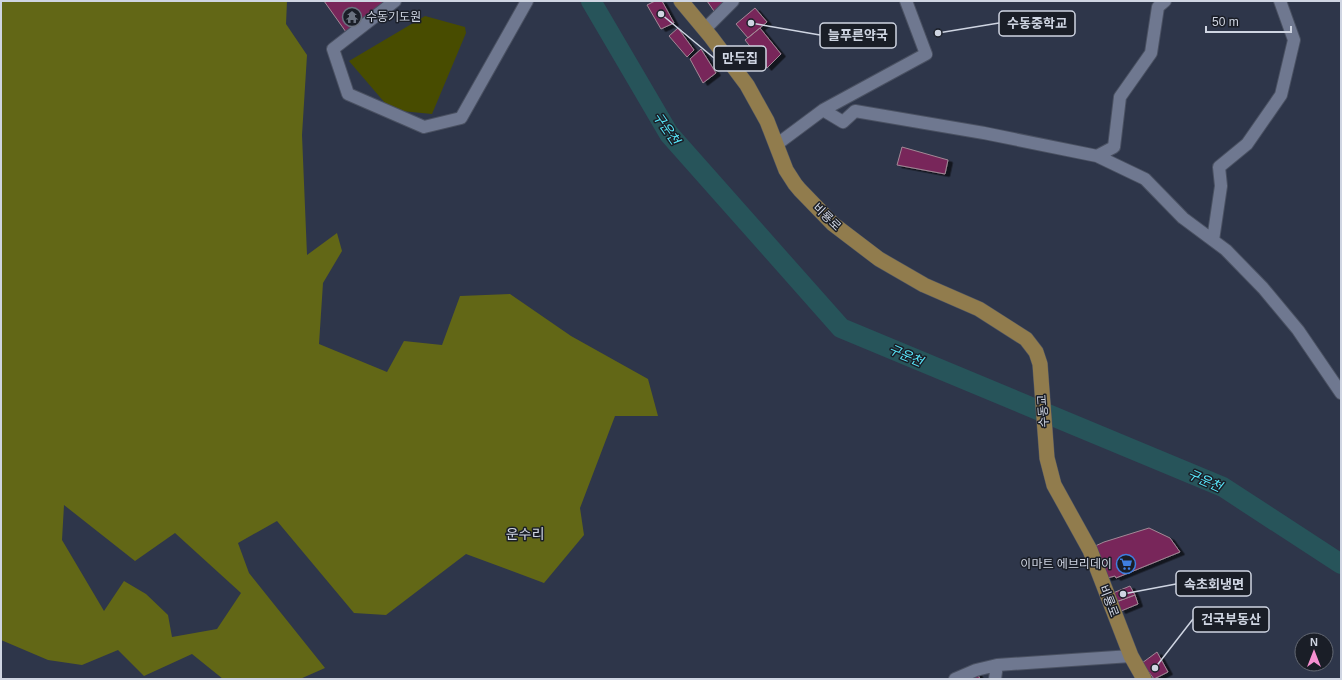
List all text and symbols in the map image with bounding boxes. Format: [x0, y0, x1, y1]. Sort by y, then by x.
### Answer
temple icon: 수동기도원 [341, 6, 363, 28]
scale bar [1206, 8, 1291, 34]
place label: 수동기도원 [366, 10, 421, 24]
callout: 수동중학교 [999, 11, 1075, 36]
text: 50 m [1212, 15, 1239, 29]
text: 수동중학교 [1007, 16, 1067, 31]
callout: 늘푸른약국 [820, 23, 896, 48]
text: 늘푸른약국 [828, 28, 888, 43]
callout: 만두집 [714, 46, 766, 71]
text: 만두집 [722, 51, 758, 66]
water label: 구운천 [650, 109, 684, 148]
street label: 비룡로 [810, 200, 844, 234]
water label: 구운천 [886, 342, 926, 370]
street label: 수동교 [1035, 394, 1051, 428]
water label: 구운천 [1185, 466, 1225, 495]
district label: 운수리 [506, 526, 544, 542]
supermarket icon: 이마트 에브리데이 [1115, 553, 1137, 575]
place label: 이마트 에브리데이 [1020, 557, 1112, 571]
callout: 속초회냉면 [1176, 571, 1251, 596]
text: 속초회냉면 [1184, 577, 1244, 592]
street label: 비룡로 [1097, 583, 1121, 619]
callout: 건국부동산 [1193, 607, 1269, 632]
text: 건국부동산 [1201, 612, 1261, 627]
north arrow [1294, 632, 1334, 672]
text: N [1310, 636, 1318, 648]

